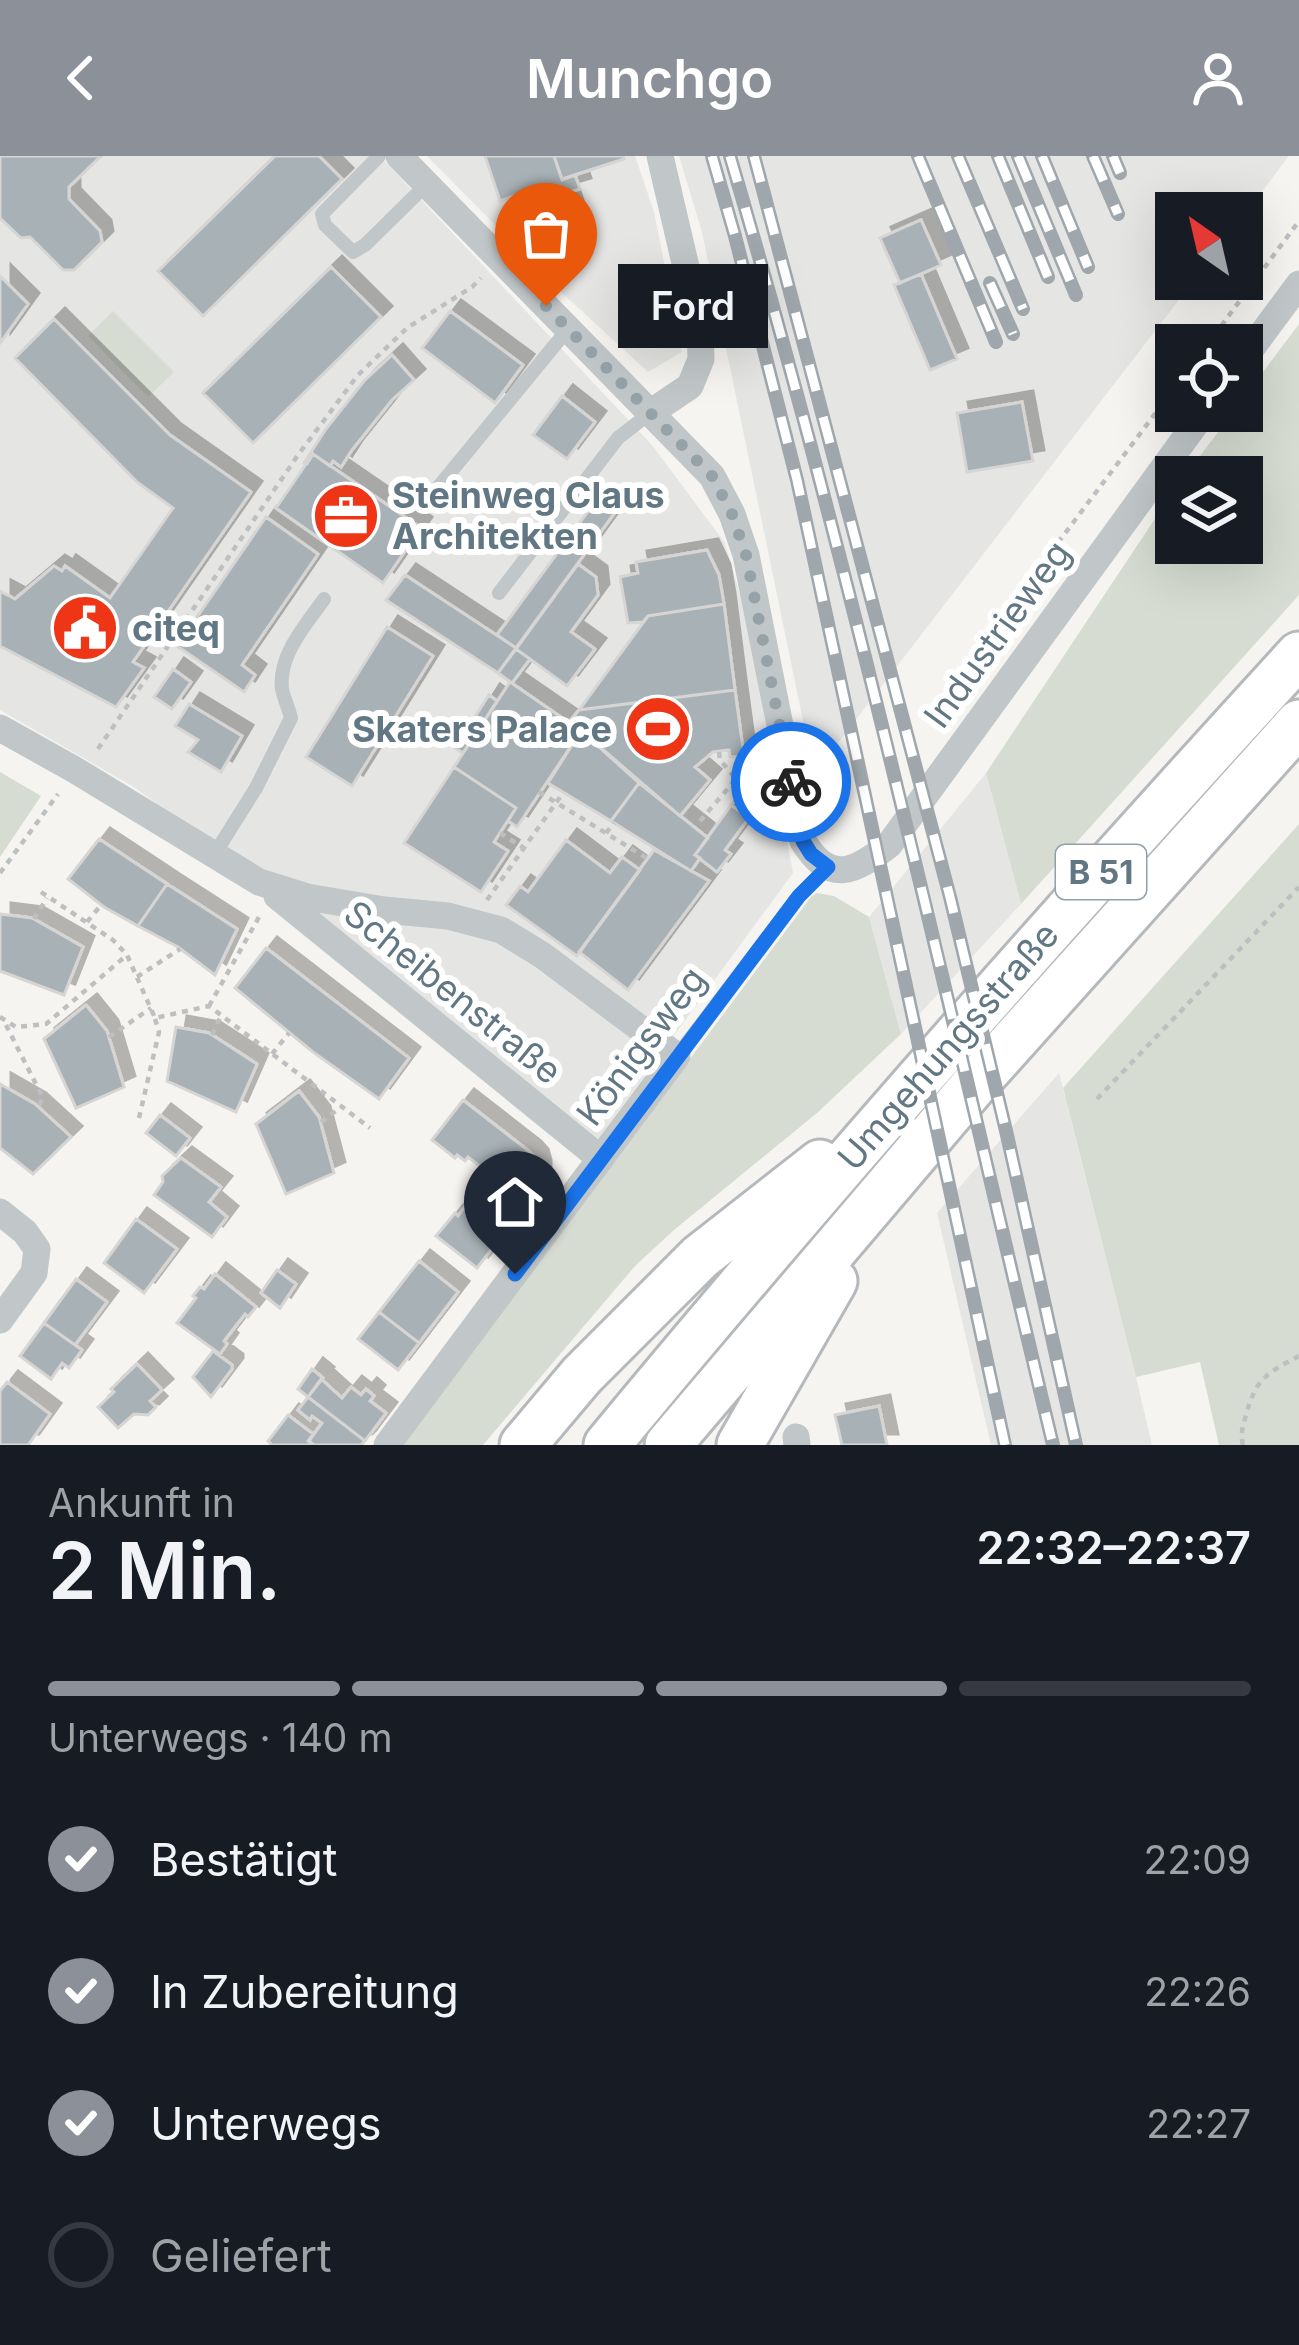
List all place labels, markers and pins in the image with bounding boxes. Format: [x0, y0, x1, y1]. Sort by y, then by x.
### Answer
pin [495, 183, 597, 306]
callout: Ford [618, 264, 768, 348]
place label: Steinweg Claus Architekten [392, 473, 665, 558]
office icon: Steinweg Claus Architekten [311, 481, 381, 551]
public building icon: citeq [50, 593, 120, 663]
place label: citeq [132, 606, 220, 650]
sports icon: Skaters Palace [623, 694, 693, 764]
place label: Skaters Palace [352, 707, 612, 751]
pin [464, 1151, 566, 1274]

